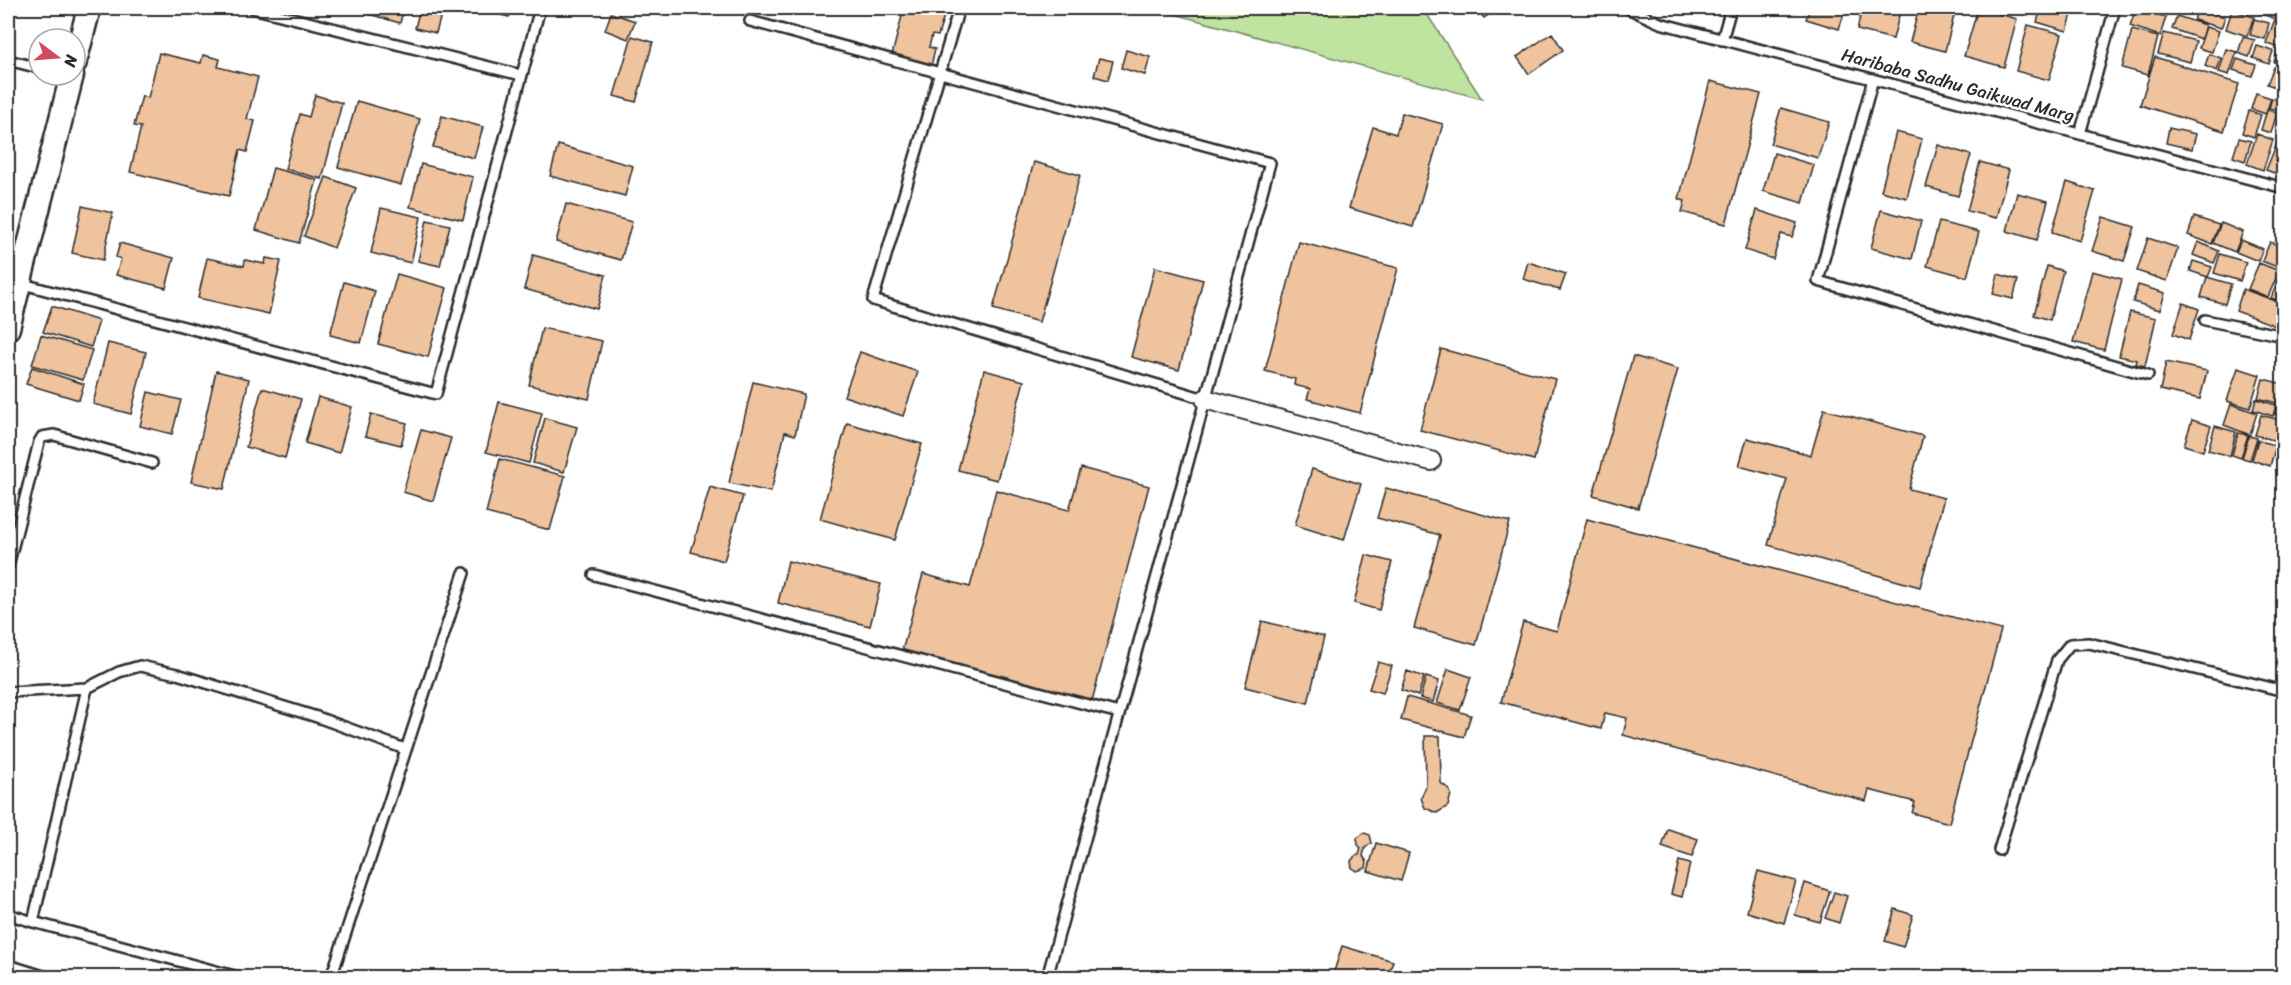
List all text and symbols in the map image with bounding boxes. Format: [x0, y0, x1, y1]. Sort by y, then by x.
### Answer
north arrow [27, 27, 87, 87]
street label: Haribaba Sadhu Gaikwad Marg [1838, 38, 2078, 132]
text: N [55, 51, 87, 71]

